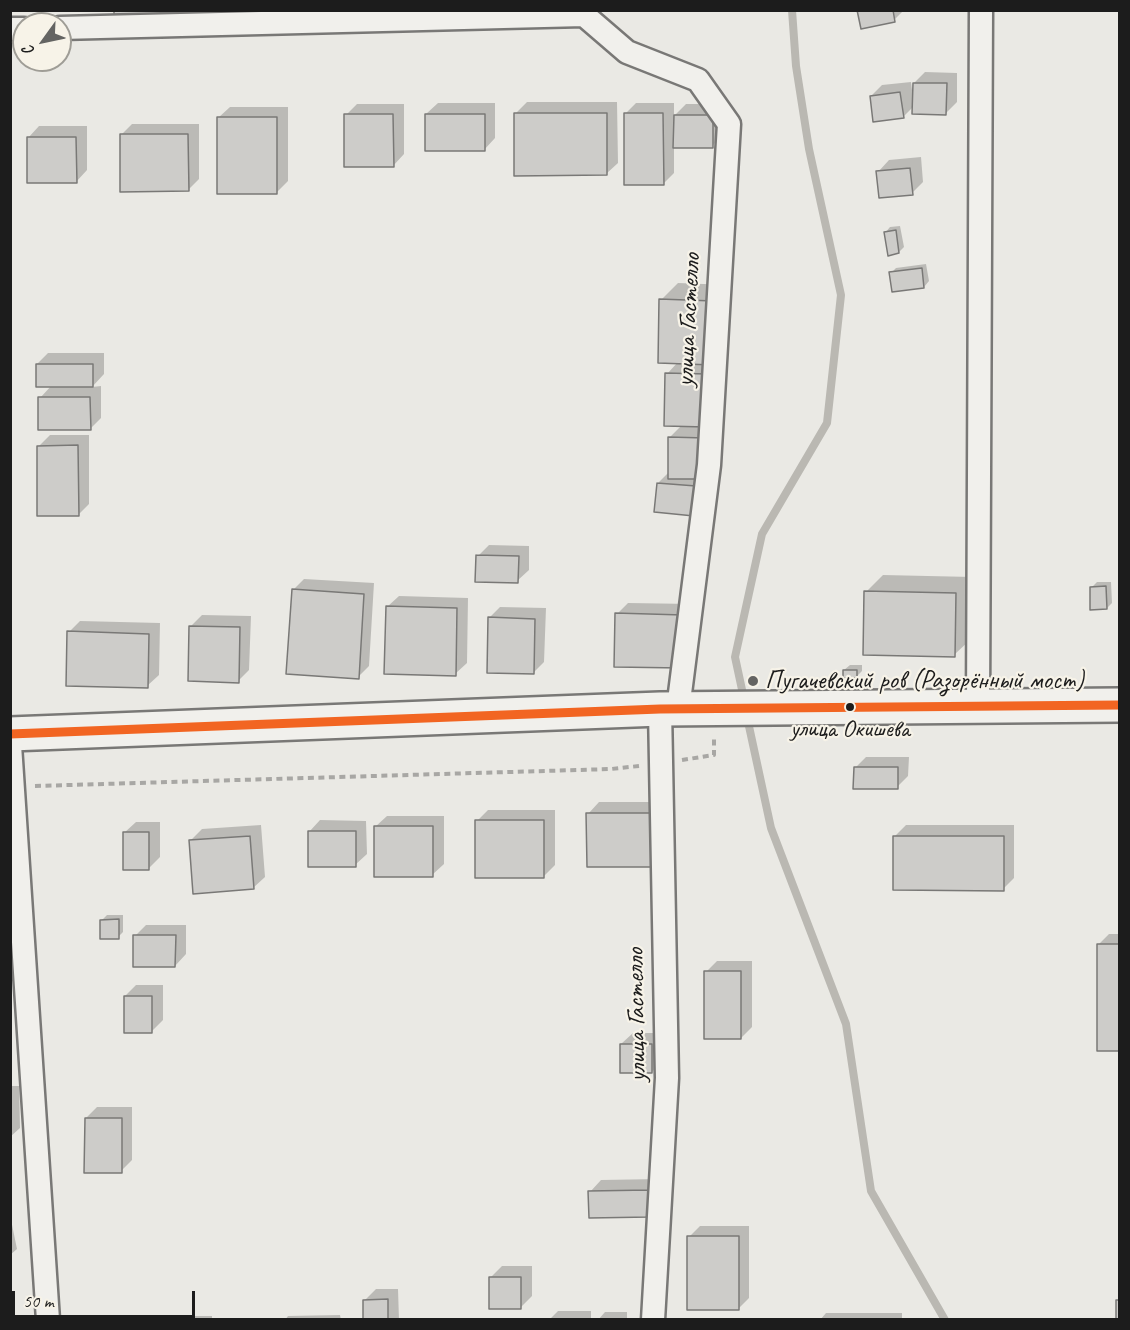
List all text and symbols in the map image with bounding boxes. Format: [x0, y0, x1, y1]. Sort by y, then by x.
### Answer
north arrow [12, 12, 72, 72]
text: С [18, 42, 39, 59]
street label: улица Гастелло [670, 252, 708, 388]
place label: Пугачевский ров (Разорённый мост) [765, 665, 1084, 697]
marker: Пугачевский ров (Разорённый мост) [746, 674, 760, 688]
marker: улица Окишева [844, 701, 856, 713]
place label: улица Окишева [790, 716, 910, 744]
street label: улица Гастелло [620, 948, 654, 1082]
scale bar [15, 1279, 198, 1317]
text: 50 m [23, 1290, 54, 1312]

